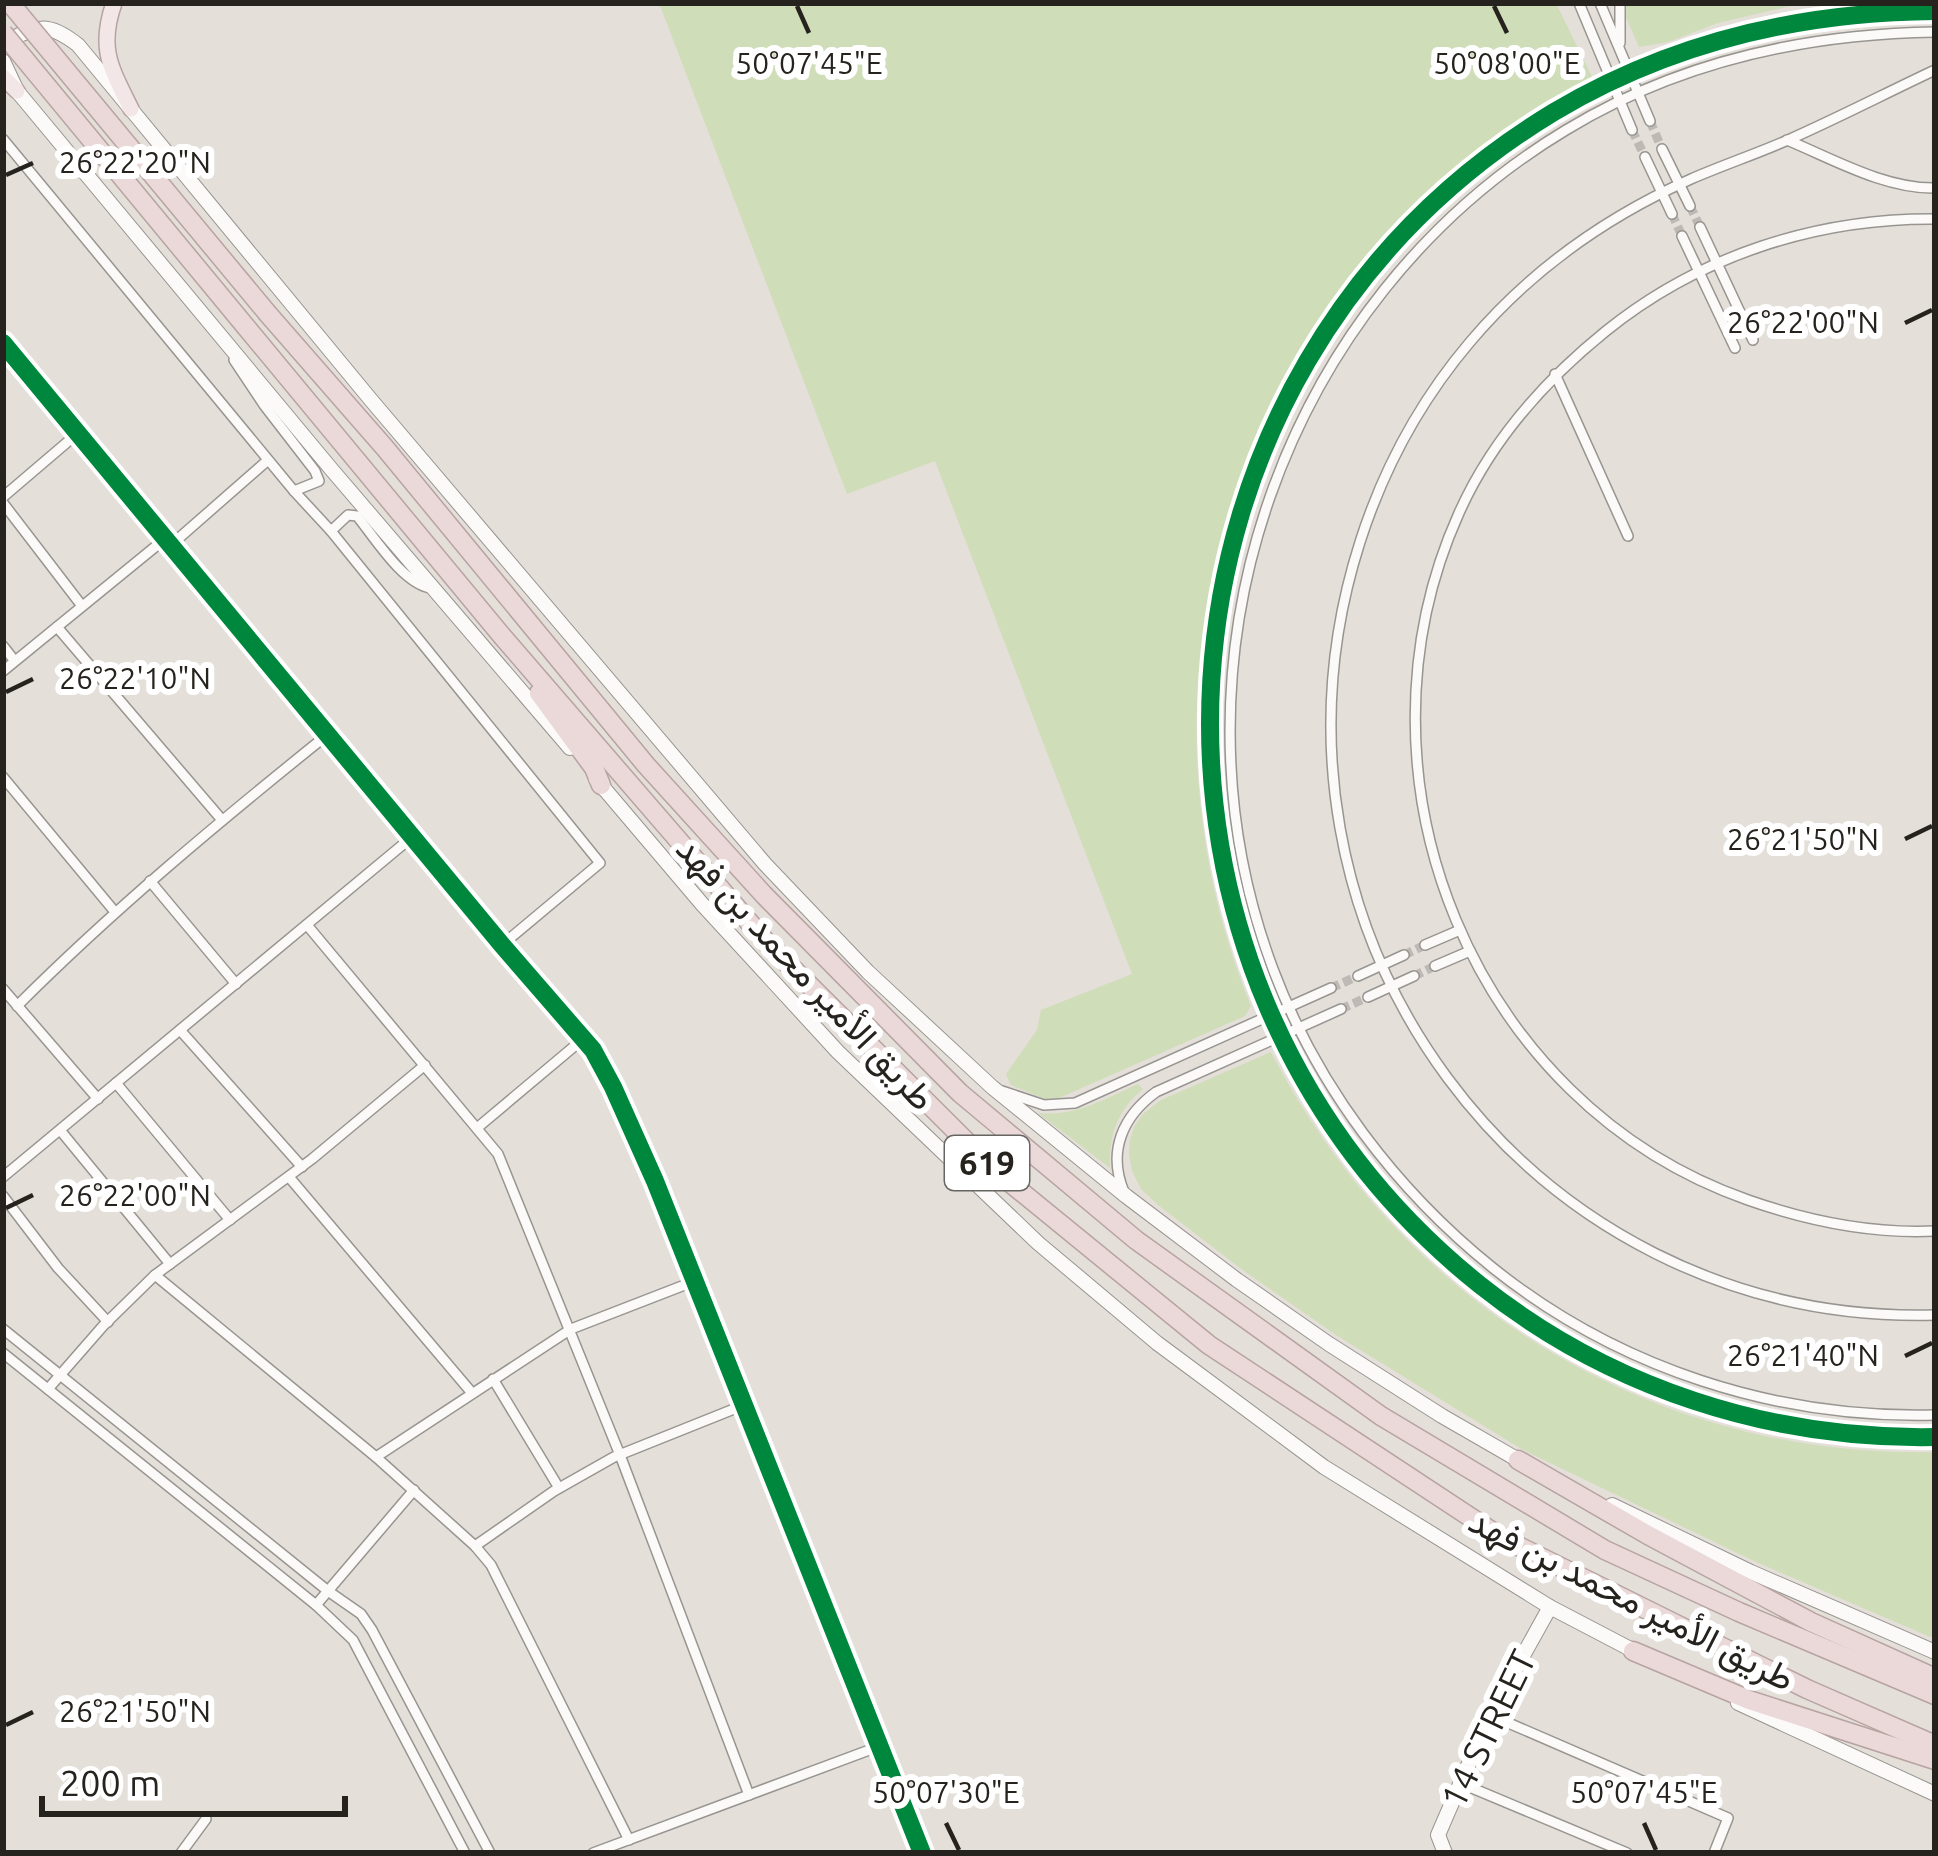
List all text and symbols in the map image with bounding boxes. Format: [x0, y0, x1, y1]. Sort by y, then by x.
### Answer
text: 50°07'45"E [735, 46, 883, 80]
text: 50°08'00"E [1433, 46, 1581, 80]
text: 26°22'20"N [59, 145, 211, 179]
text: 26°22'00"N [1727, 305, 1879, 339]
text: 26°22'10"N [59, 661, 211, 695]
text: 26°21'50"N [1727, 822, 1879, 856]
street label: طريق الأمير محمد بن فهد [667, 827, 944, 1120]
road number: 619 [945, 1136, 1029, 1190]
text: 26°22'00"N [59, 1178, 211, 1212]
text: 26°21'40"N [1727, 1338, 1879, 1372]
street label: طريق الأمير محمد بن فهد [1462, 1499, 1802, 1701]
street label: 14 STREET [1432, 1643, 1543, 1814]
text: 26°21'50"N [59, 1694, 211, 1728]
scale bar [42, 1742, 345, 1816]
text: 200 m [60, 1762, 160, 1803]
text: 50°07'30"E [872, 1775, 1020, 1809]
text: 50°07'45"E [1570, 1775, 1718, 1809]

